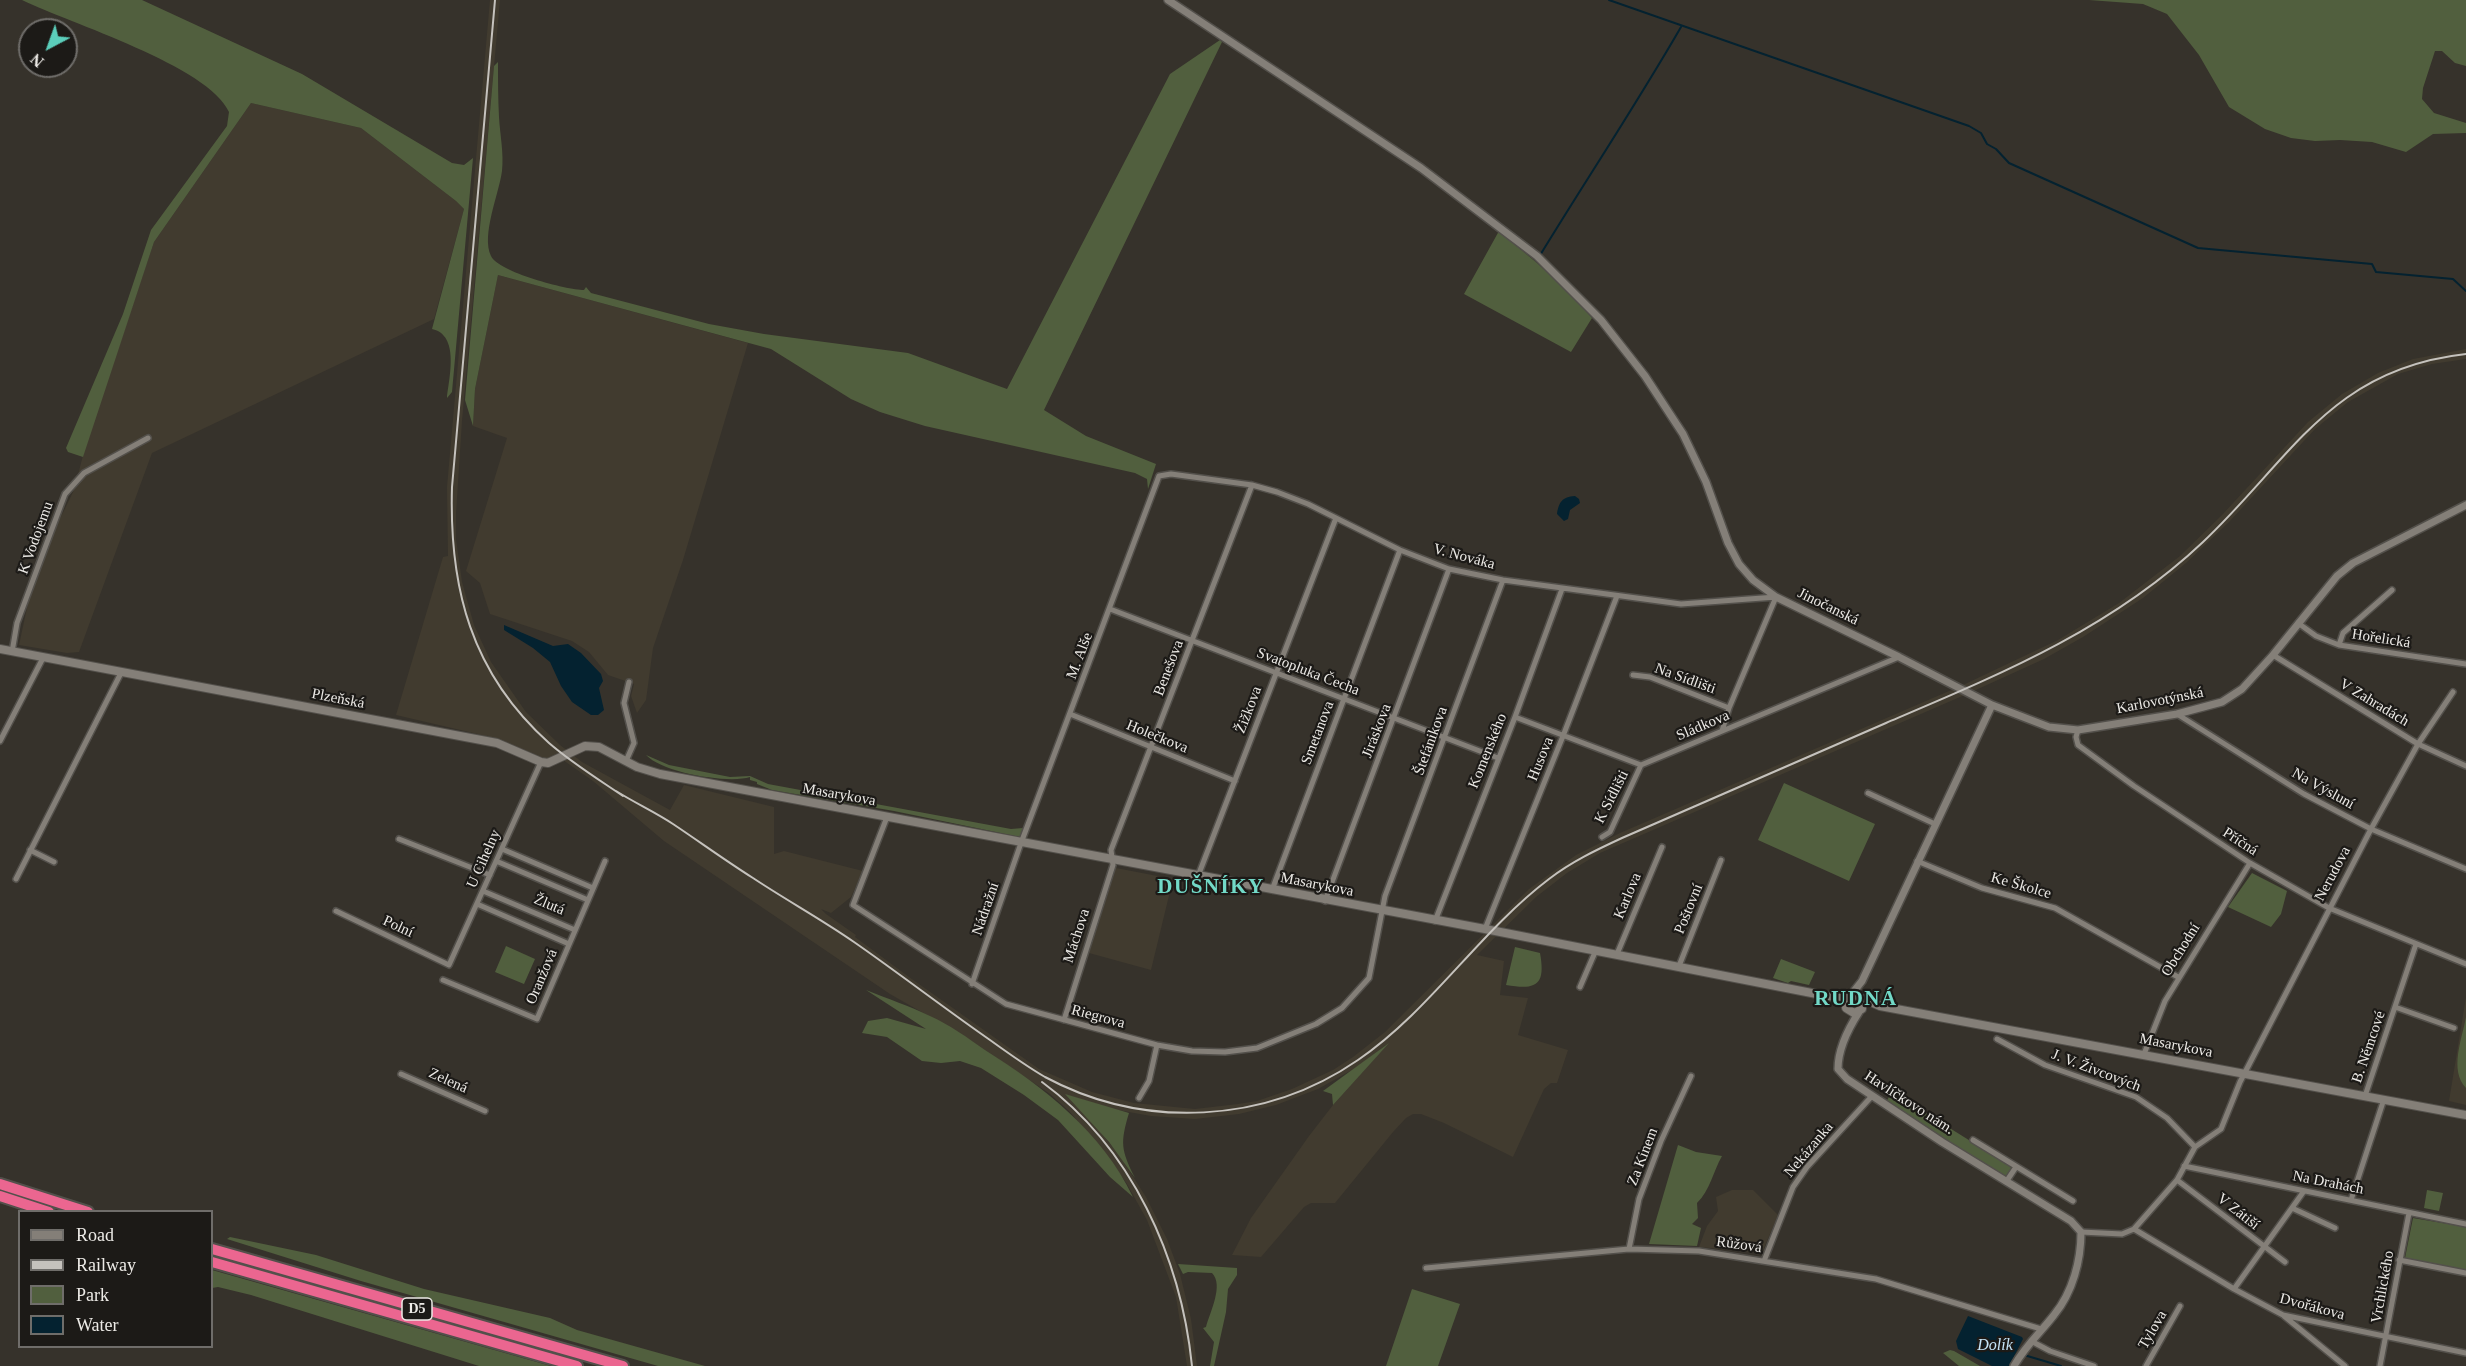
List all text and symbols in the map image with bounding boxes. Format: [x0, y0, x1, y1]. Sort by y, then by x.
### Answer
north arrow [18, 18, 78, 78]
text: N [27, 50, 47, 71]
street label: K Vodojemu [15, 499, 57, 577]
street label: V. Nováka [1431, 540, 1497, 574]
street label: Jinočanská [1794, 584, 1862, 630]
street label: Hořelická [2350, 625, 2412, 653]
street label: M. Alše [1063, 630, 1097, 682]
street label: Benešova [1150, 638, 1188, 698]
street label: Svatopluka Čecha [1254, 644, 1362, 700]
street label: Na Sídlišti [1652, 660, 1718, 698]
street label: V Zahradách [2336, 675, 2412, 731]
street label: Žižkova [1232, 684, 1266, 736]
street label: Karlovotýnská [2115, 684, 2205, 718]
street label: Plzeňská [310, 685, 366, 713]
street label: Smetanova [1298, 699, 1338, 767]
street label: Jiráskova [1358, 701, 1396, 761]
street label: Štefánikova [1410, 704, 1452, 778]
street label: Sládkova [1674, 707, 1732, 745]
street label: Komenského [1465, 711, 1511, 791]
street label: Holečkova [1124, 716, 1190, 758]
street label: Husova [1524, 734, 1558, 784]
street label: Na Výsluní [2289, 764, 2357, 814]
street label: K Sídlišti [1591, 767, 1633, 827]
street label: Masarykova [801, 780, 877, 810]
street label: Příčná [2219, 824, 2261, 860]
street label: U Cihelny [463, 827, 505, 891]
street label: Nerudova [2311, 844, 2355, 904]
street label: Masarykova [1279, 869, 1355, 901]
street label: Ke Školce [1989, 869, 2053, 903]
street label: Karlova [1610, 870, 1646, 922]
district label: DUŠNÍKY [1157, 875, 1265, 901]
street label: Nádražní [969, 880, 1003, 938]
street label: Poštovní [1671, 881, 1707, 937]
street label: Žlutá [531, 891, 567, 919]
street label: Máchova [1060, 907, 1094, 965]
street label: Polní [380, 912, 416, 942]
street label: Obchodní [2158, 920, 2204, 980]
street label: Oranžová [522, 947, 562, 1007]
district label: RUDNÁ [1814, 987, 1898, 1013]
street label: Riegrova [1069, 1001, 1127, 1033]
street label: B. Němcové [2348, 1009, 2390, 1085]
street label: Masarykova [2138, 1030, 2214, 1062]
street label: J. V. Živcových [2049, 1046, 2143, 1096]
street label: Zelená [426, 1064, 470, 1098]
street label: Havlíčkovo nám. [1861, 1067, 1957, 1139]
street label: Nekázanka [1781, 1119, 1837, 1181]
street label: Za Kinem [1624, 1126, 1662, 1188]
street label: Na Drahách [2291, 1167, 2365, 1199]
street label: V Zátiší [2213, 1190, 2263, 1234]
legend [18, 1210, 213, 1348]
text: Road [76, 1225, 114, 1245]
street label: Růžová [1715, 1233, 1763, 1257]
street label: Vrchlického [2368, 1249, 2398, 1325]
text: Railway [76, 1255, 136, 1275]
text: Park [76, 1285, 109, 1305]
street label: Dvořákova [2277, 1290, 2347, 1324]
road number: D5 [402, 1298, 432, 1320]
street label: Tylova [2135, 1308, 2171, 1352]
text: Water [76, 1315, 119, 1335]
water label: Dolík [1977, 1336, 2013, 1356]

